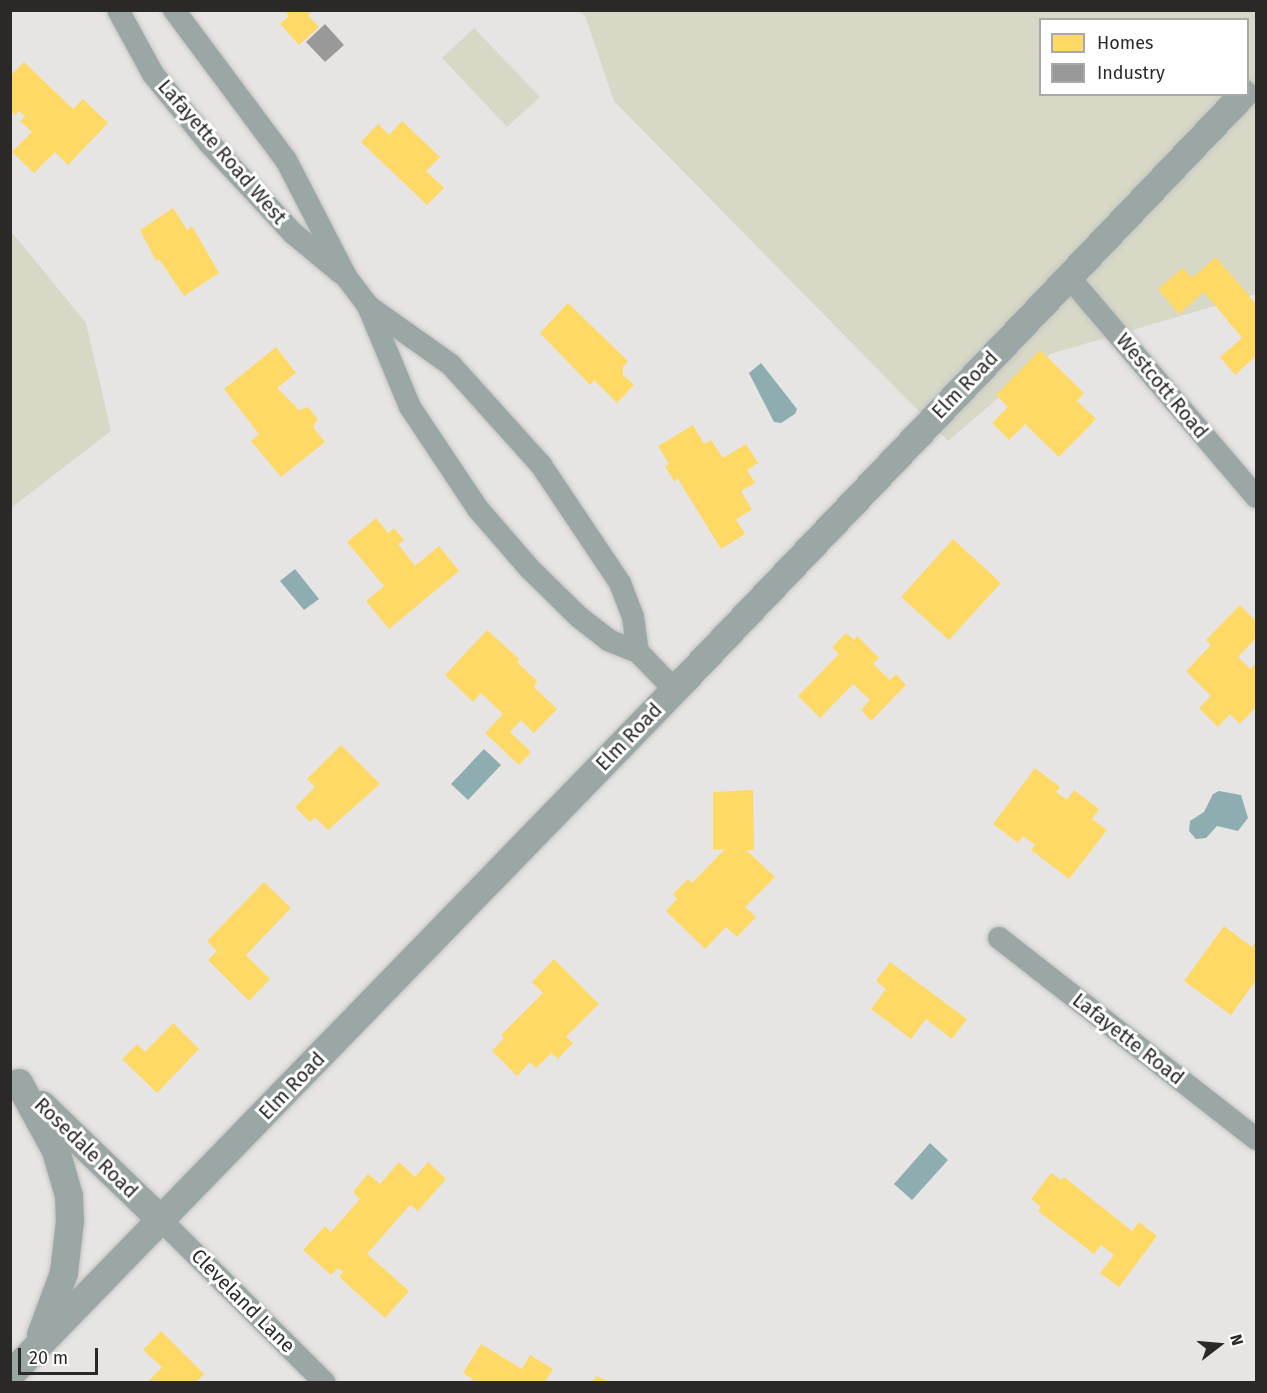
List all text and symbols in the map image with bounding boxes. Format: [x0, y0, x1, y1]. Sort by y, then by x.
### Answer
legend [1039, 18, 1249, 96]
text: Homes [1097, 32, 1153, 54]
text: Industry [1097, 62, 1165, 84]
street label: Lafayette Road West [153, 75, 291, 229]
street label: Westcott Road [1111, 328, 1213, 444]
street label: Elm Road [927, 346, 1003, 424]
street label: Elm Road [591, 698, 667, 776]
street label: Lafayette Road [1068, 988, 1188, 1090]
street label: Elm Road [254, 1047, 330, 1125]
street label: Rosedale Road [29, 1093, 143, 1203]
street label: Cleveland Lane [186, 1244, 300, 1358]
north arrow [1189, 1315, 1249, 1375]
text: N [1226, 1332, 1247, 1348]
scale bar [21, 1336, 100, 1374]
text: 20 m [29, 1347, 68, 1369]

